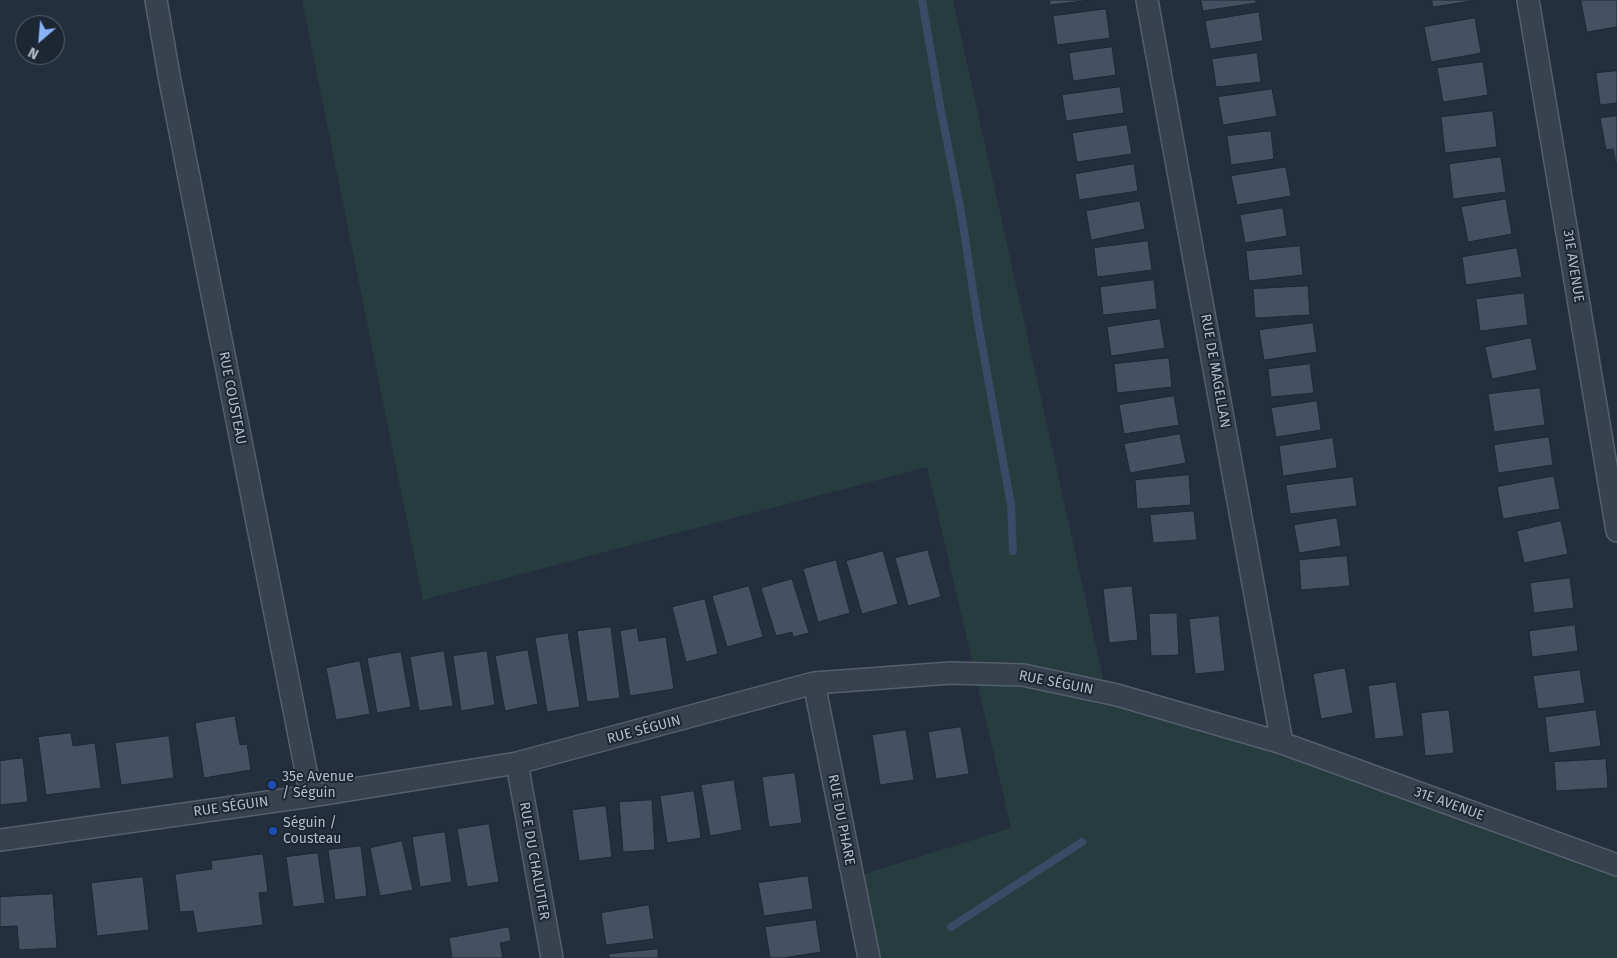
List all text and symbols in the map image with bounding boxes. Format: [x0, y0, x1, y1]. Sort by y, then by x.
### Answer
north arrow [15, 15, 65, 65]
text: N [25, 43, 41, 63]
street label: 31E AVENUE [1559, 228, 1587, 304]
street label: RUE DE MAGELLAN [1197, 313, 1233, 429]
street label: RUE COUSTEAU [215, 350, 249, 446]
street label: RUE SÉGUIN [1017, 668, 1095, 698]
street label: RUE SÉGUIN [605, 712, 683, 748]
place label: 35e Avenue / Séguin [282, 769, 354, 802]
street label: RUE DU PHARE [824, 773, 858, 867]
marker: 35e Avenue / Séguin [266, 779, 278, 791]
street label: 31E AVENUE [1412, 784, 1486, 824]
street label: RUE SÉGUIN [192, 793, 270, 821]
street label: RUE DU CHALUTIER [515, 801, 553, 921]
place label: Séguin / Cousteau [283, 815, 342, 848]
marker: Séguin / Cousteau [267, 825, 279, 837]

